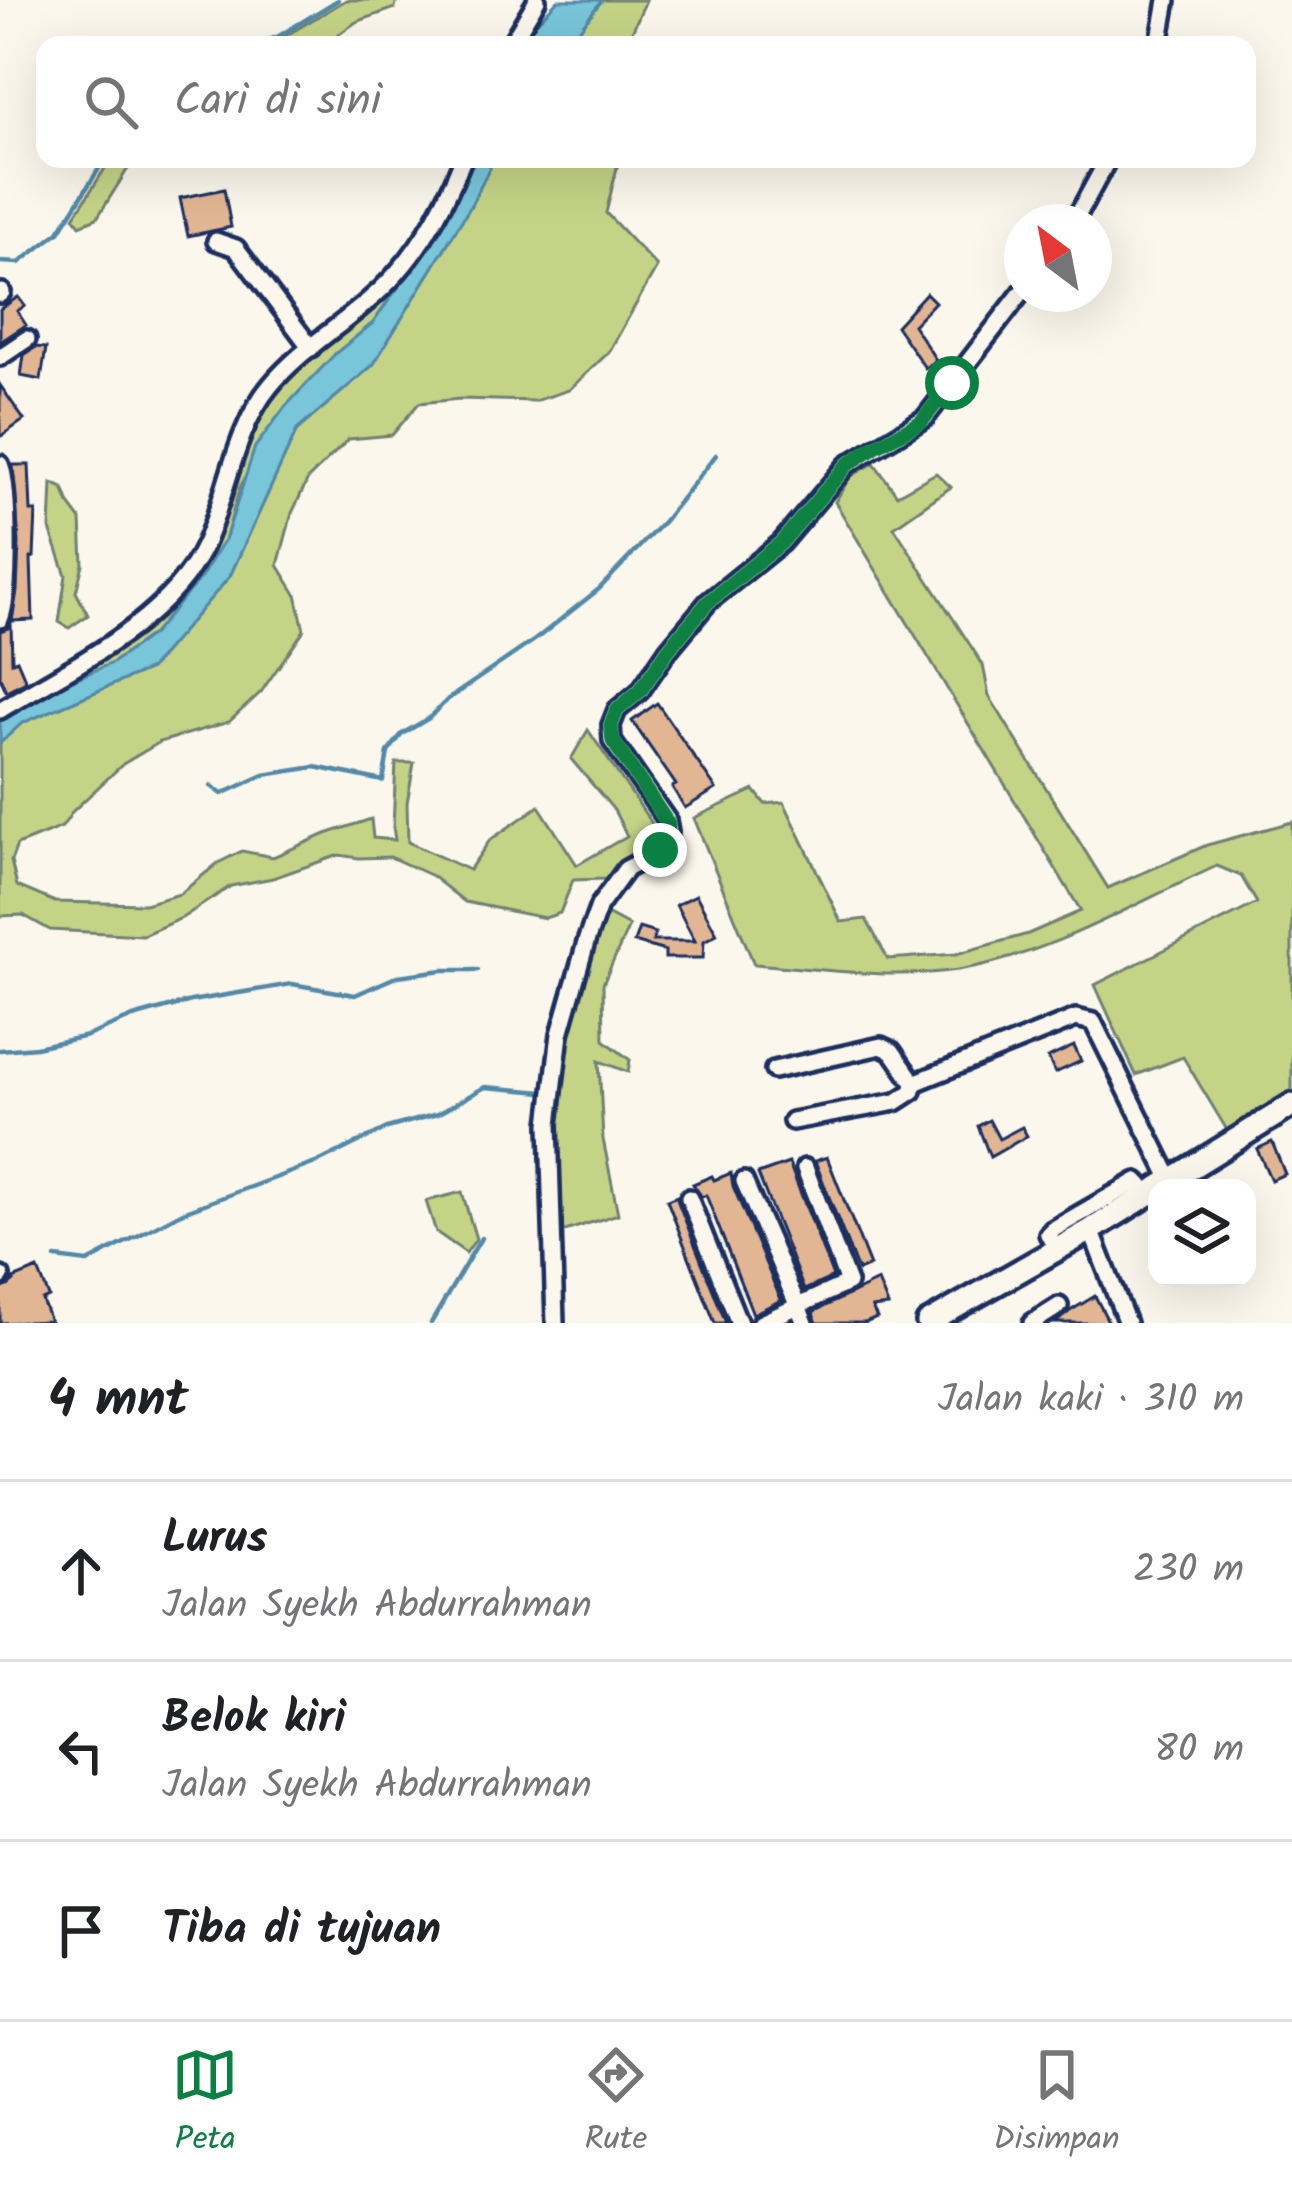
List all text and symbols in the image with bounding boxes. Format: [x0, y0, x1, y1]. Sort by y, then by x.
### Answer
search box [36, 36, 1256, 168]
text: Cari di sini [174, 66, 382, 138]
icon: search [78, 69, 144, 135]
north arrow [1004, 204, 1112, 312]
route start [925, 356, 979, 410]
route end [633, 823, 687, 877]
map controls [1148, 1179, 1256, 1287]
button: layers [1148, 1179, 1256, 1287]
text: 4 mnt [48, 1361, 188, 1442]
text: Jalan kaki · 310 m [938, 1370, 1244, 1432]
text: Lurus [162, 1504, 268, 1576]
icon: ahead [48, 1538, 114, 1604]
text: 230 m [1133, 1540, 1244, 1602]
text: Jalan Syekh Abdurrahman [162, 1576, 592, 1638]
text: Belok kiri [162, 1684, 346, 1756]
icon: left [48, 1718, 114, 1784]
text: 80 m [1154, 1720, 1244, 1782]
text: Jalan Syekh Abdurrahman [162, 1756, 592, 1818]
text: Tiba di tujuan [162, 1895, 441, 1967]
icon: arrive [48, 1898, 114, 1964]
tab: Peta [172, 2042, 238, 2167]
tab: Rute [583, 2042, 649, 2167]
tab: Disimpan [994, 2042, 1120, 2167]

